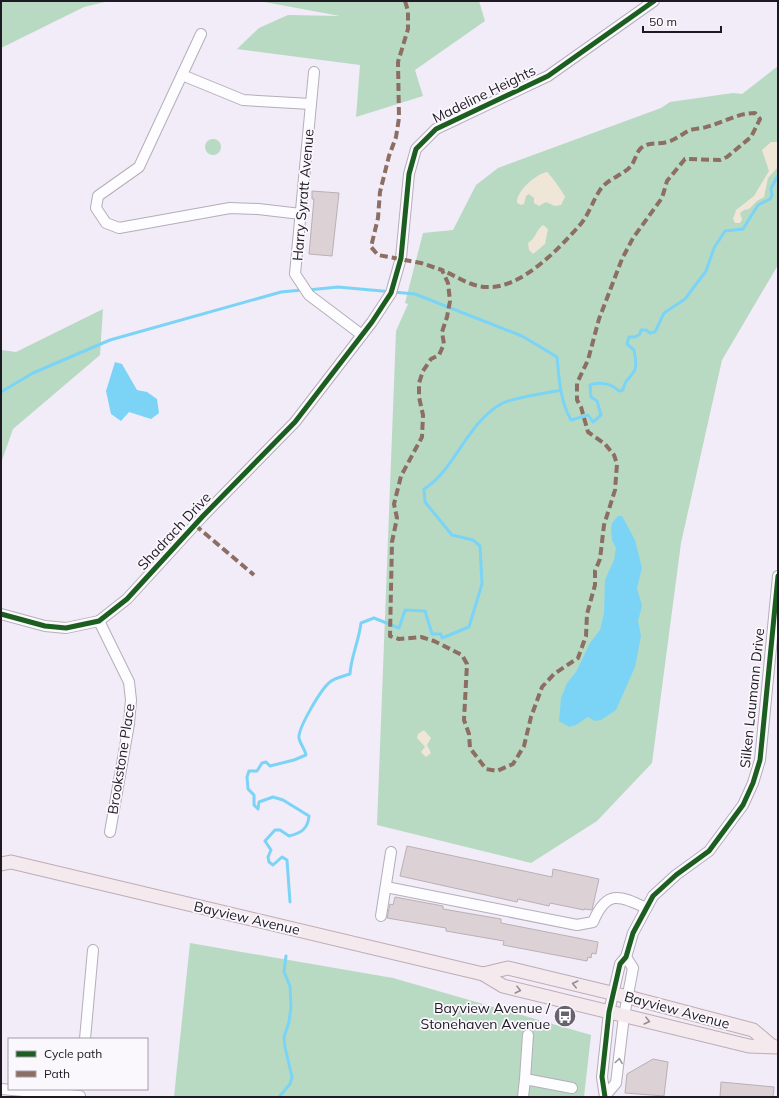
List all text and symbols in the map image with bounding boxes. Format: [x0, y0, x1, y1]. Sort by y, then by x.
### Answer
scale bar [643, 8, 721, 34]
text: 50 m [649, 14, 677, 29]
street label: Madeline Heights [429, 61, 539, 127]
street label: Harry Syratt Avenue [288, 128, 318, 262]
street label: Shadrach Drive [133, 488, 215, 574]
street label: Silken Laumann Drive [736, 627, 768, 769]
street label: Brookstone Place [103, 702, 139, 816]
street label: Bayview Avenue [192, 897, 302, 939]
one-way arrow [572, 981, 578, 989]
one-way arrow [515, 985, 522, 993]
street label: Bayview Avenue [622, 987, 732, 1033]
place label: Bayview Avenue / Stonehaven Avenue [421, 999, 551, 1033]
bus stop icon: Bayview Avenue / Stonehaven Avenue [552, 1003, 578, 1029]
one-way arrow [643, 1017, 650, 1025]
legend [8, 1038, 148, 1090]
text: Cycle path [44, 1046, 102, 1061]
one-way arrow [614, 1058, 623, 1064]
text: Path [44, 1066, 70, 1081]

